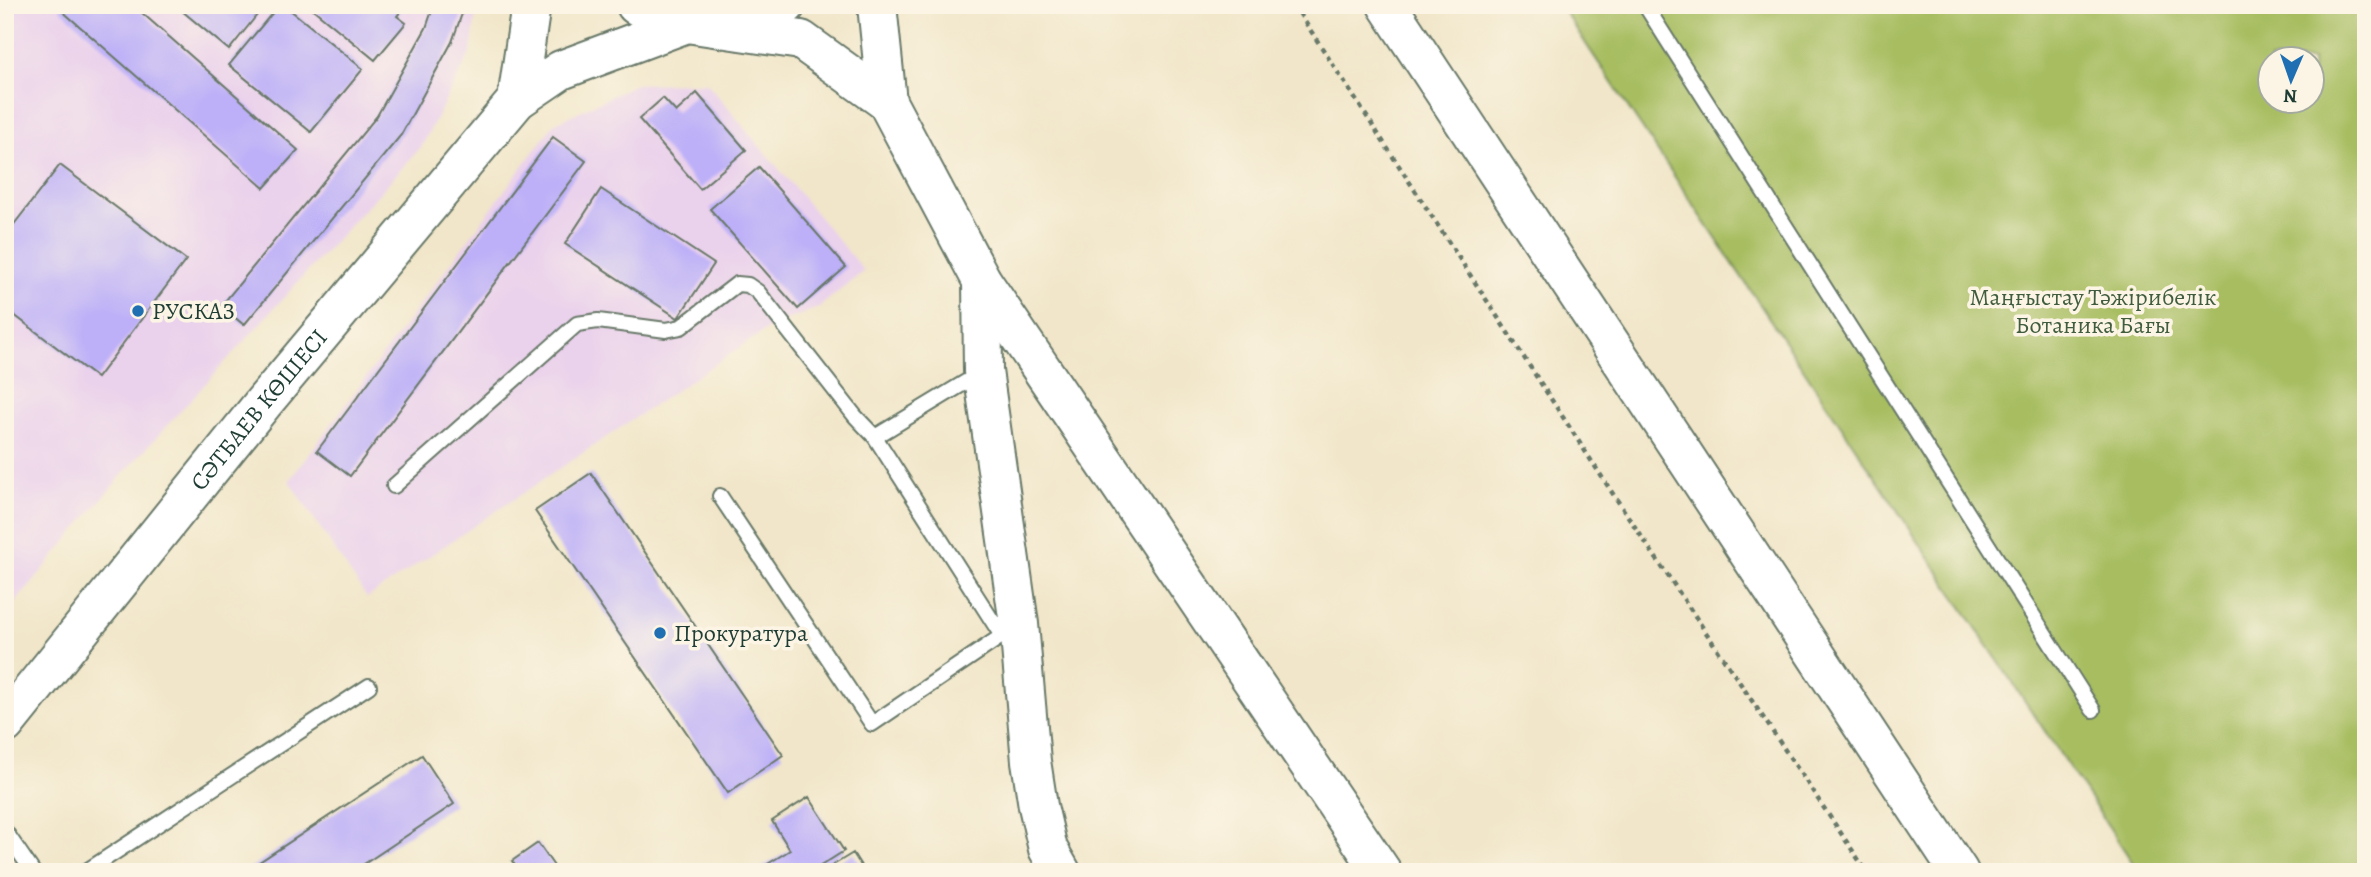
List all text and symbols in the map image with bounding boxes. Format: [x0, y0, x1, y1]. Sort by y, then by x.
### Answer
north arrow [2256, 46, 2326, 116]
text: N [2283, 83, 2298, 109]
park label: Маңғыстау Тәжірибелік Ботаника Бағы [1970, 281, 2216, 341]
place label: РУСКАЗ [152, 295, 235, 327]
marker: РУСКАЗ [130, 303, 146, 319]
street label: СӘТБАЕВ КӨШЕСІ [183, 322, 334, 497]
place label: Прокуратура [674, 617, 808, 649]
marker: Прокуратура [652, 625, 668, 641]

